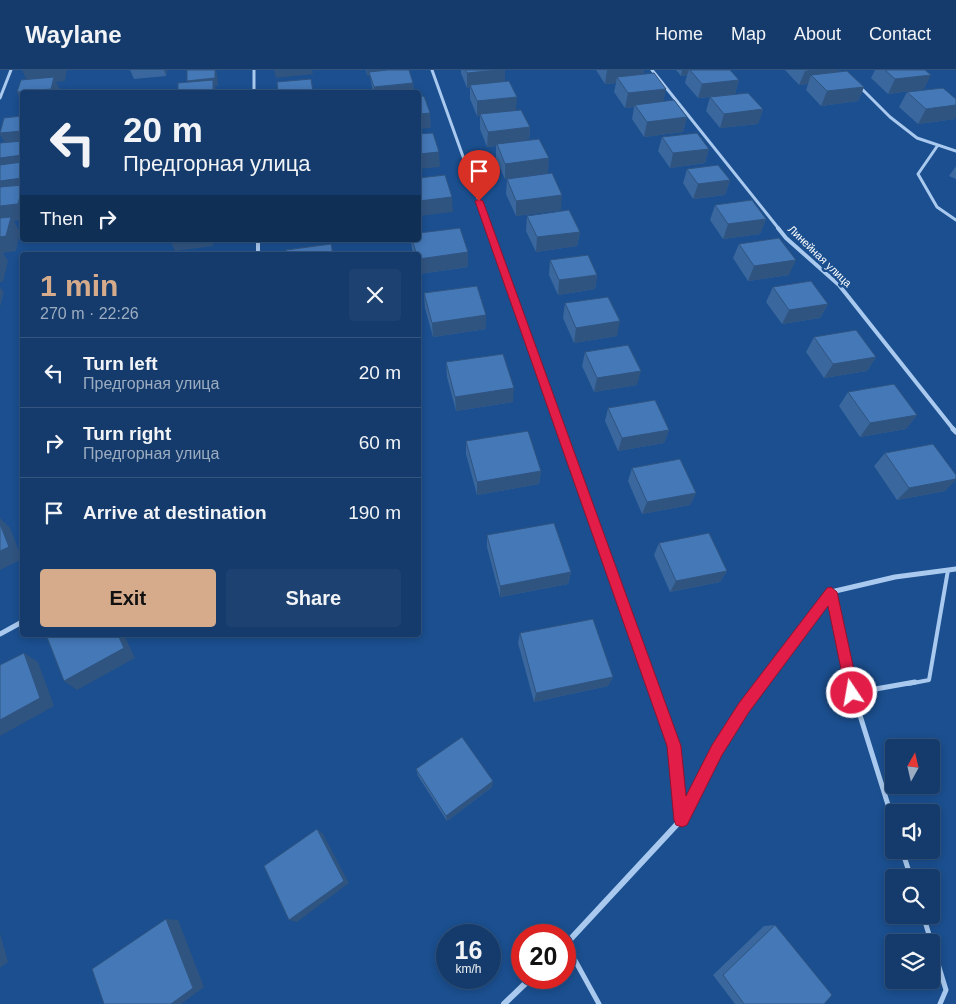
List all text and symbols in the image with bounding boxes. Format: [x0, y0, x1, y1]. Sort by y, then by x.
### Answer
text: Waylane [25, 21, 121, 48]
text: Home [655, 24, 703, 44]
text: Map [731, 24, 766, 44]
text: About [794, 24, 841, 44]
text: Contact [869, 24, 931, 44]
icon: left [40, 110, 105, 175]
text: 20 m [123, 110, 203, 149]
pin [458, 150, 500, 201]
text: Предгорная улица [123, 151, 311, 176]
icon: arrive [465, 157, 493, 185]
icon: right [93, 205, 121, 233]
text: Then [40, 208, 83, 229]
street label: Линейная улица [786, 223, 855, 290]
text: 1 min [40, 269, 118, 302]
button: close [349, 269, 401, 321]
text: 270 m · 22:26 [40, 305, 139, 322]
text: Turn left [83, 353, 158, 374]
icon: left [40, 359, 68, 387]
text: 20 m [359, 362, 401, 383]
text: Предгорная улица [83, 375, 219, 392]
text: Turn right [83, 423, 171, 444]
icon: right [40, 429, 68, 457]
text: 60 m [359, 432, 401, 453]
text: Предгорная улица [83, 445, 219, 462]
icon: arrive [40, 499, 68, 527]
text: Arrive at destination [83, 502, 267, 523]
text: 190 m [348, 502, 401, 523]
button: Exit [40, 569, 216, 627]
button: Share [226, 569, 401, 627]
position arrow [825, 666, 877, 718]
north arrow [885, 739, 940, 794]
map controls [885, 739, 940, 989]
button: sound [885, 804, 940, 859]
button: search [885, 869, 940, 924]
speed limit sign: 20 [511, 924, 576, 989]
button: layers [885, 934, 940, 989]
text: 16 [455, 936, 482, 964]
text: km/h [455, 962, 482, 976]

